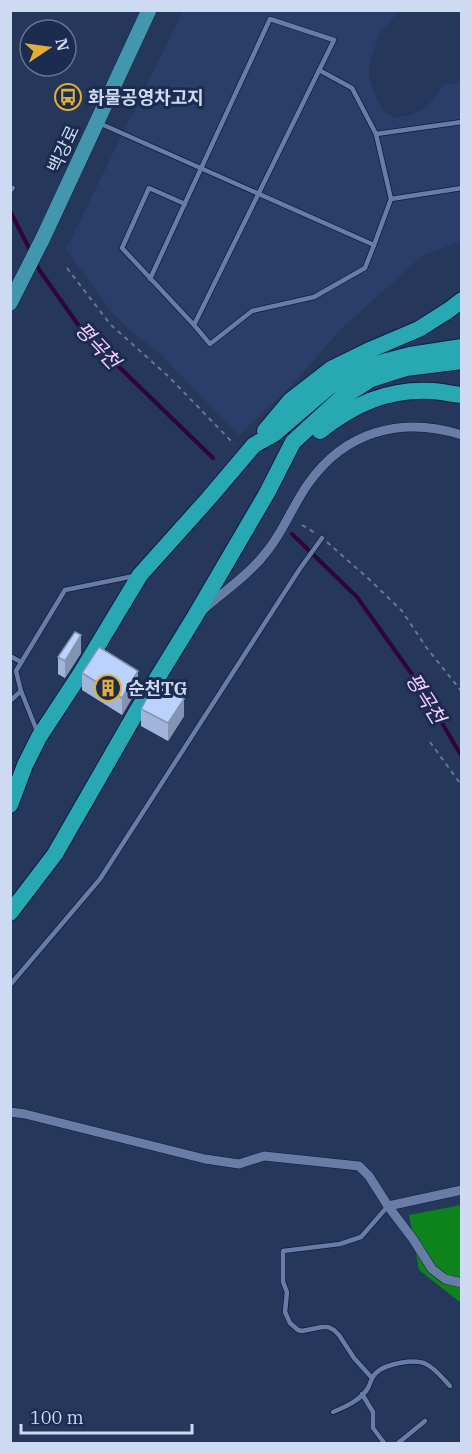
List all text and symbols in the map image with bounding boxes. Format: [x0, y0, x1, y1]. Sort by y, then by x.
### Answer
north arrow [18, 18, 78, 78]
text: N [51, 36, 74, 53]
bus stop icon: 화물공영차고지 [53, 82, 83, 112]
place label: 화물공영차고지 [88, 86, 204, 109]
street label: 백강로 [42, 122, 84, 176]
water label: 평곡천 [69, 316, 128, 376]
water label: 평곡천 [400, 667, 453, 731]
building icon: 순천TG [93, 673, 123, 703]
place label: 순천TG [128, 677, 187, 700]
scale bar [21, 1397, 192, 1435]
text: 100 m [30, 1406, 84, 1429]

